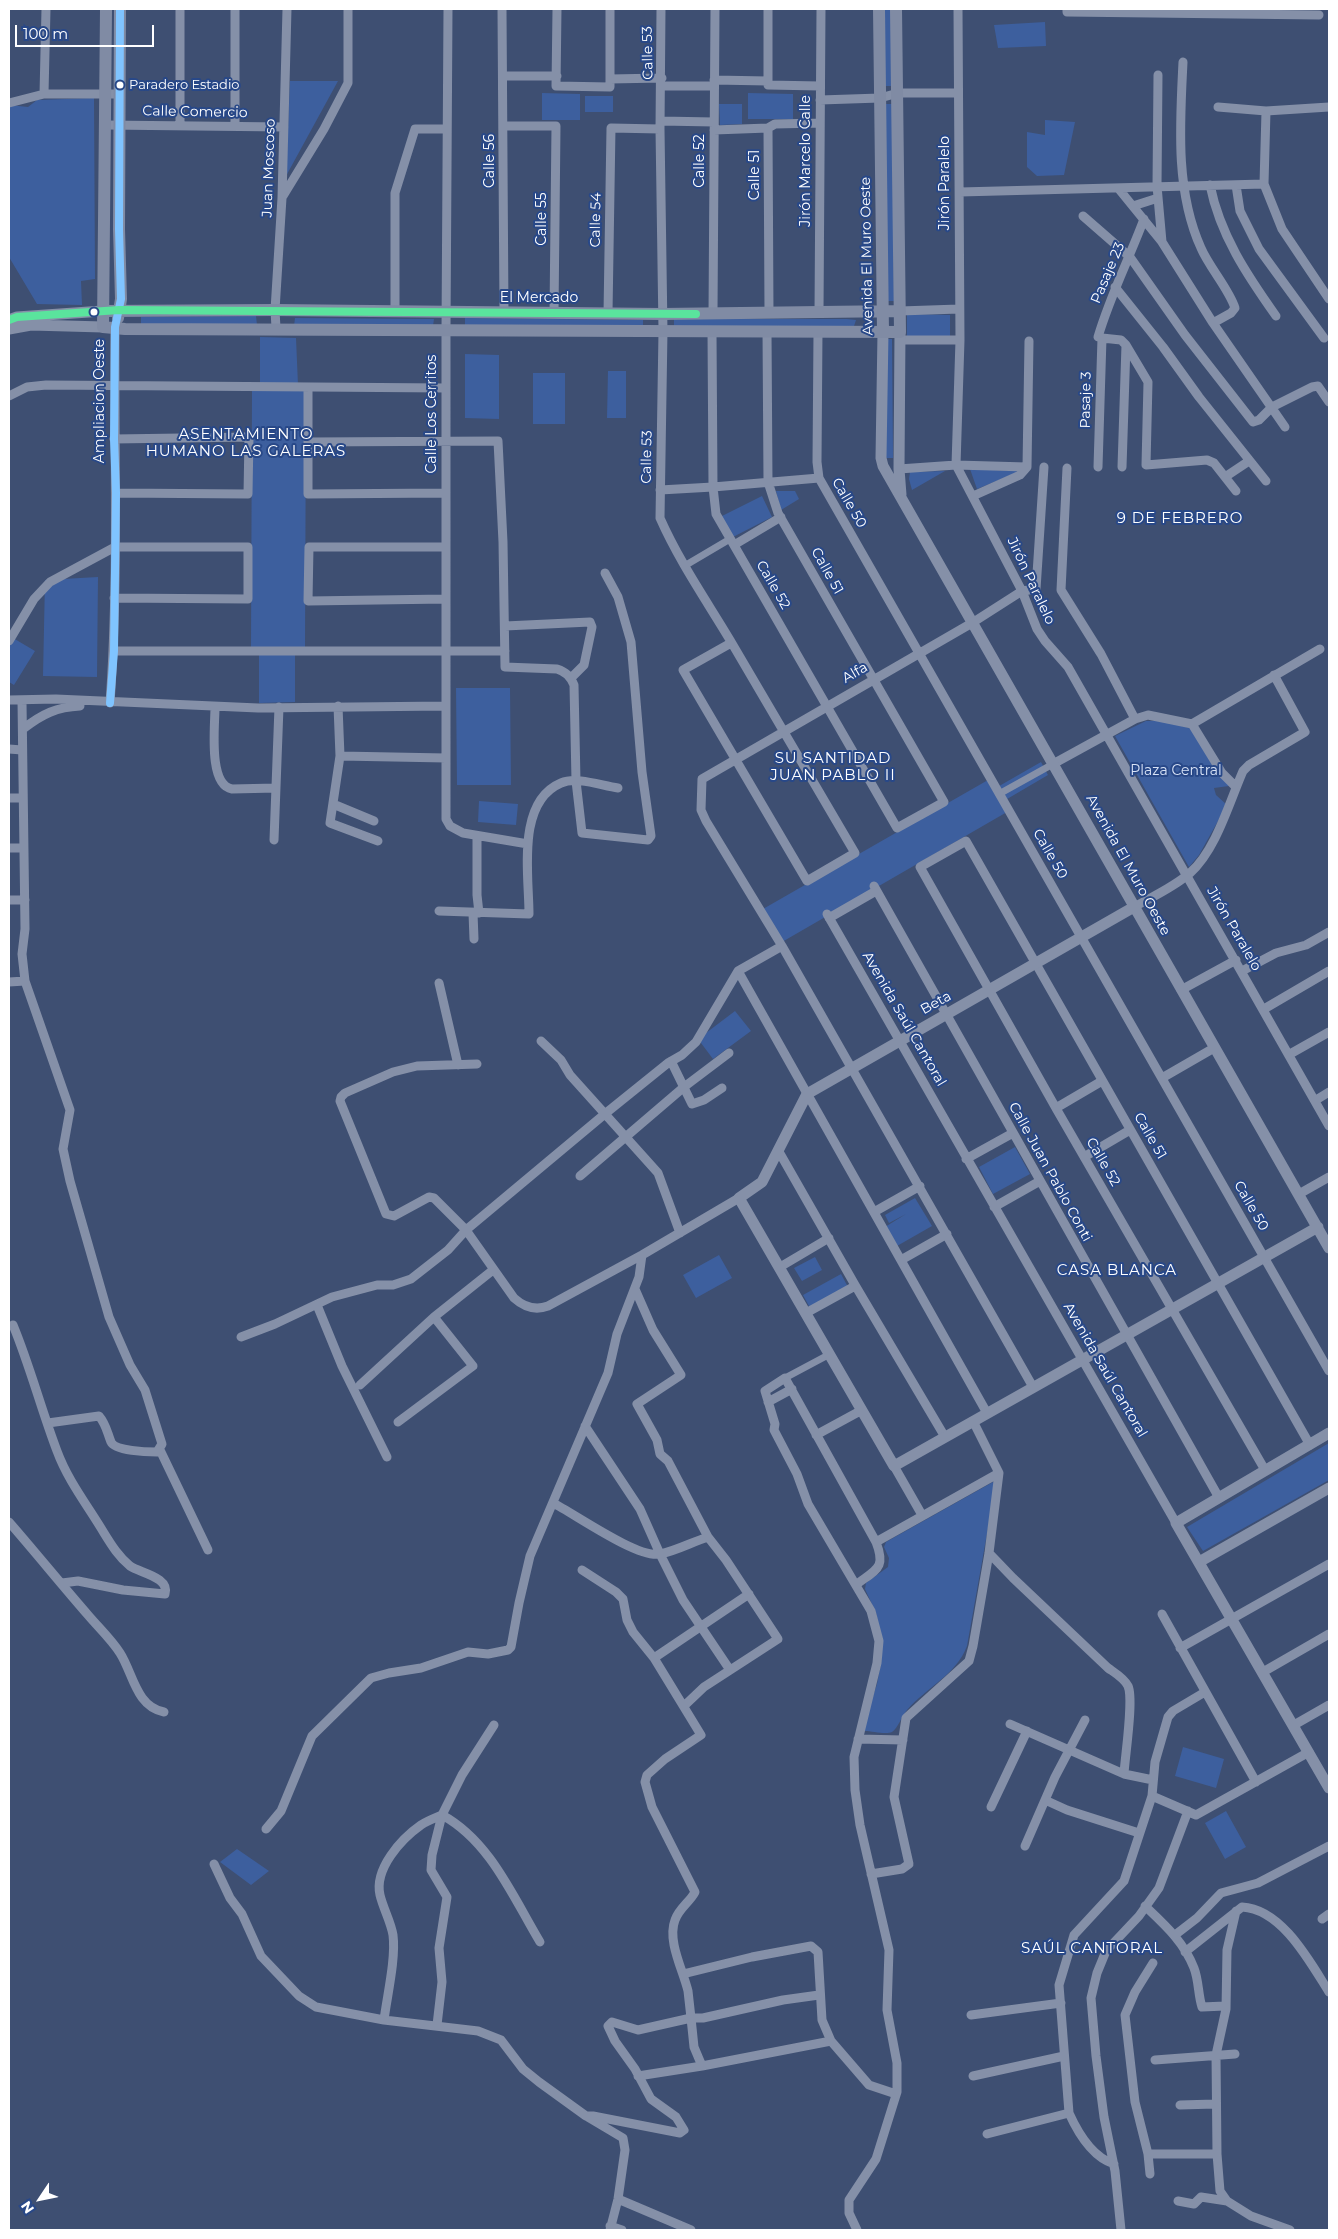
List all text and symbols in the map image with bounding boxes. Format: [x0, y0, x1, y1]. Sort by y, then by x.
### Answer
scale bar [18, 15, 156, 47]
text: 100 m [23, 24, 68, 43]
street label: Calle 53 [639, 26, 657, 80]
place label: Paradero Estadio [129, 77, 240, 93]
marker: Paradero Estadio [115, 80, 125, 90]
street label: Jirón Marcelo Calle [798, 95, 814, 227]
street label: Calle Comercio [142, 103, 248, 121]
street label: Juan Moscoso [259, 118, 279, 218]
street label: Calle 56 [482, 134, 498, 188]
street label: Calle 52 [692, 134, 708, 188]
street label: Jirón Paralelo [937, 136, 953, 230]
street label: Calle 51 [747, 150, 763, 200]
street label: Avenida El Muro Oeste [857, 177, 877, 335]
street label: Calle 55 [534, 192, 550, 246]
street label: Calle 54 [587, 192, 605, 248]
street label: Pasaje 23 [1088, 240, 1128, 306]
street label: El Mercado [500, 290, 578, 306]
unlabelled marker [89, 307, 99, 317]
street label: Ampliacion Oeste [92, 339, 108, 463]
street label: Calle Los Cerritos [424, 355, 440, 473]
street label: Pasaje 3 [1077, 371, 1095, 429]
district label: ASENTAMIENTO HUMANO LAS GALERAS [143, 426, 349, 461]
street label: Calle 53 [638, 430, 656, 484]
street label: Calle 50 [828, 475, 870, 531]
district label: 9 DE FEBRERO [1115, 510, 1245, 528]
street label: Jirón Paralelo [1003, 535, 1059, 627]
street label: Calle 51 [807, 545, 847, 597]
street label: Calle 52 [752, 558, 794, 612]
street label: Alfa [839, 659, 871, 687]
district label: SU SANTIDAD JUAN PABLO II [769, 750, 897, 785]
park label: Plaza Central [1130, 763, 1222, 779]
street label: Avenida El Muro Oeste [1082, 792, 1174, 938]
street label: Calle 50 [1029, 826, 1071, 882]
street label: Jirón Paralelo [1203, 884, 1265, 974]
street label: Avenida Saúl Cantoral [859, 949, 949, 1089]
street label: Beta [918, 988, 954, 1018]
street label: Calle Juan Pablo Conti [1005, 1099, 1095, 1245]
street label: Calle 51 [1130, 1110, 1170, 1162]
street label: Calle 52 [1082, 1135, 1124, 1189]
street label: Calle 50 [1230, 1178, 1272, 1234]
district label: CASA BLANCA [1055, 1262, 1179, 1280]
street label: Avenida Saúl Cantoral [1060, 1300, 1150, 1440]
district label: SAÚL CANTORAL [1019, 1940, 1165, 1958]
north arrow [15, 2174, 65, 2224]
text: N [17, 2198, 38, 2217]

